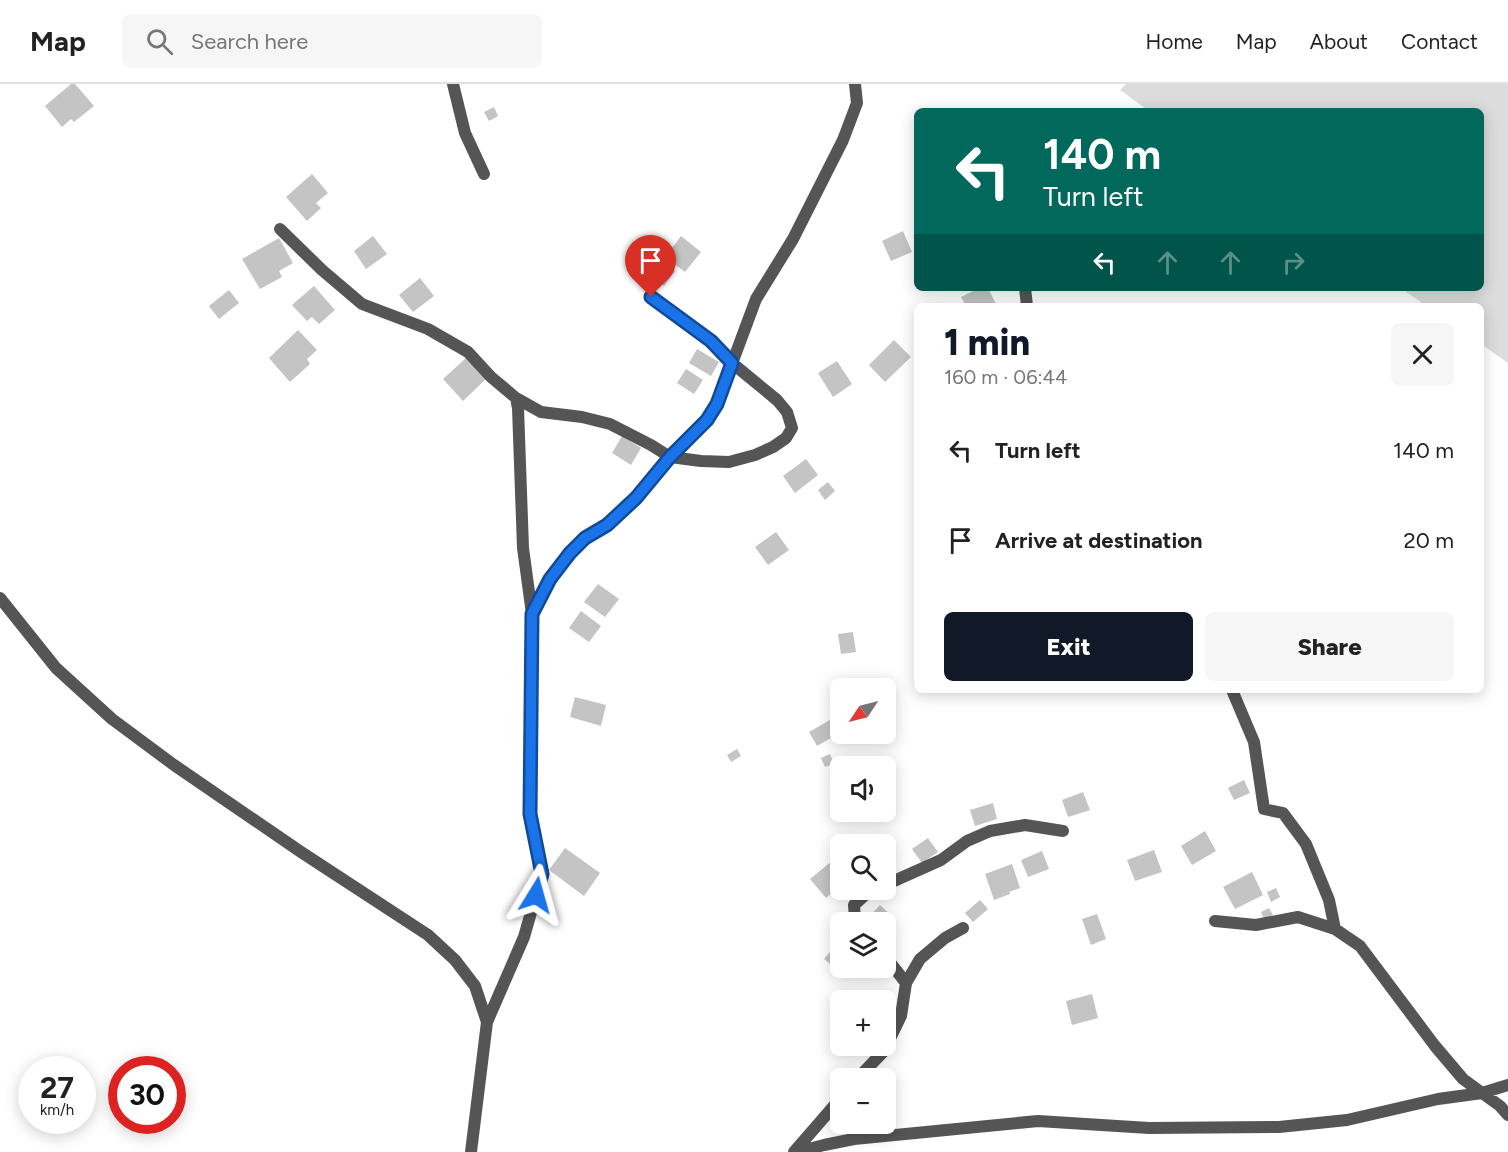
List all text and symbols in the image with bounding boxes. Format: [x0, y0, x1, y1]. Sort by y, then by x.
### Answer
search box [122, 14, 542, 68]
text: Map [30, 24, 86, 58]
icon: search [143, 25, 176, 58]
text: Search here [191, 28, 308, 55]
text: Home [1146, 29, 1203, 54]
text: Map [1236, 29, 1277, 54]
text: About [1310, 29, 1368, 54]
text: Contact [1401, 29, 1478, 54]
text: 140 m [1043, 129, 1161, 180]
icon: left [944, 132, 1022, 210]
text: Turn left [1043, 180, 1143, 213]
pin [625, 235, 676, 297]
icon: arrive [634, 244, 667, 277]
icon: left [1088, 246, 1121, 279]
icon: ahead [1151, 246, 1184, 279]
icon: ahead [1214, 246, 1247, 279]
icon: right [1277, 246, 1310, 279]
text: 1 min [944, 321, 1030, 364]
button: close [1391, 323, 1454, 386]
text: 160 m · 06:44 [944, 365, 1067, 389]
icon: left [944, 434, 977, 467]
text: Turn left [995, 437, 1081, 464]
text: 140 m [1393, 437, 1454, 464]
icon: arrive [944, 524, 977, 557]
text: Arrive at destination [995, 527, 1203, 554]
text: 20 m [1403, 527, 1454, 554]
button: Exit [944, 612, 1193, 681]
button: Share [1205, 612, 1454, 681]
north arrow [830, 678, 896, 744]
map controls [830, 678, 896, 1134]
button: sound [830, 756, 896, 822]
button: search [830, 834, 896, 900]
position arrow [504, 863, 568, 927]
button: layers [830, 912, 896, 978]
button: + [830, 990, 896, 1056]
speed limit sign: 30 [108, 1056, 186, 1134]
button: − [830, 1068, 896, 1134]
text: 27 [40, 1069, 74, 1106]
text: km/h [40, 1101, 74, 1119]

